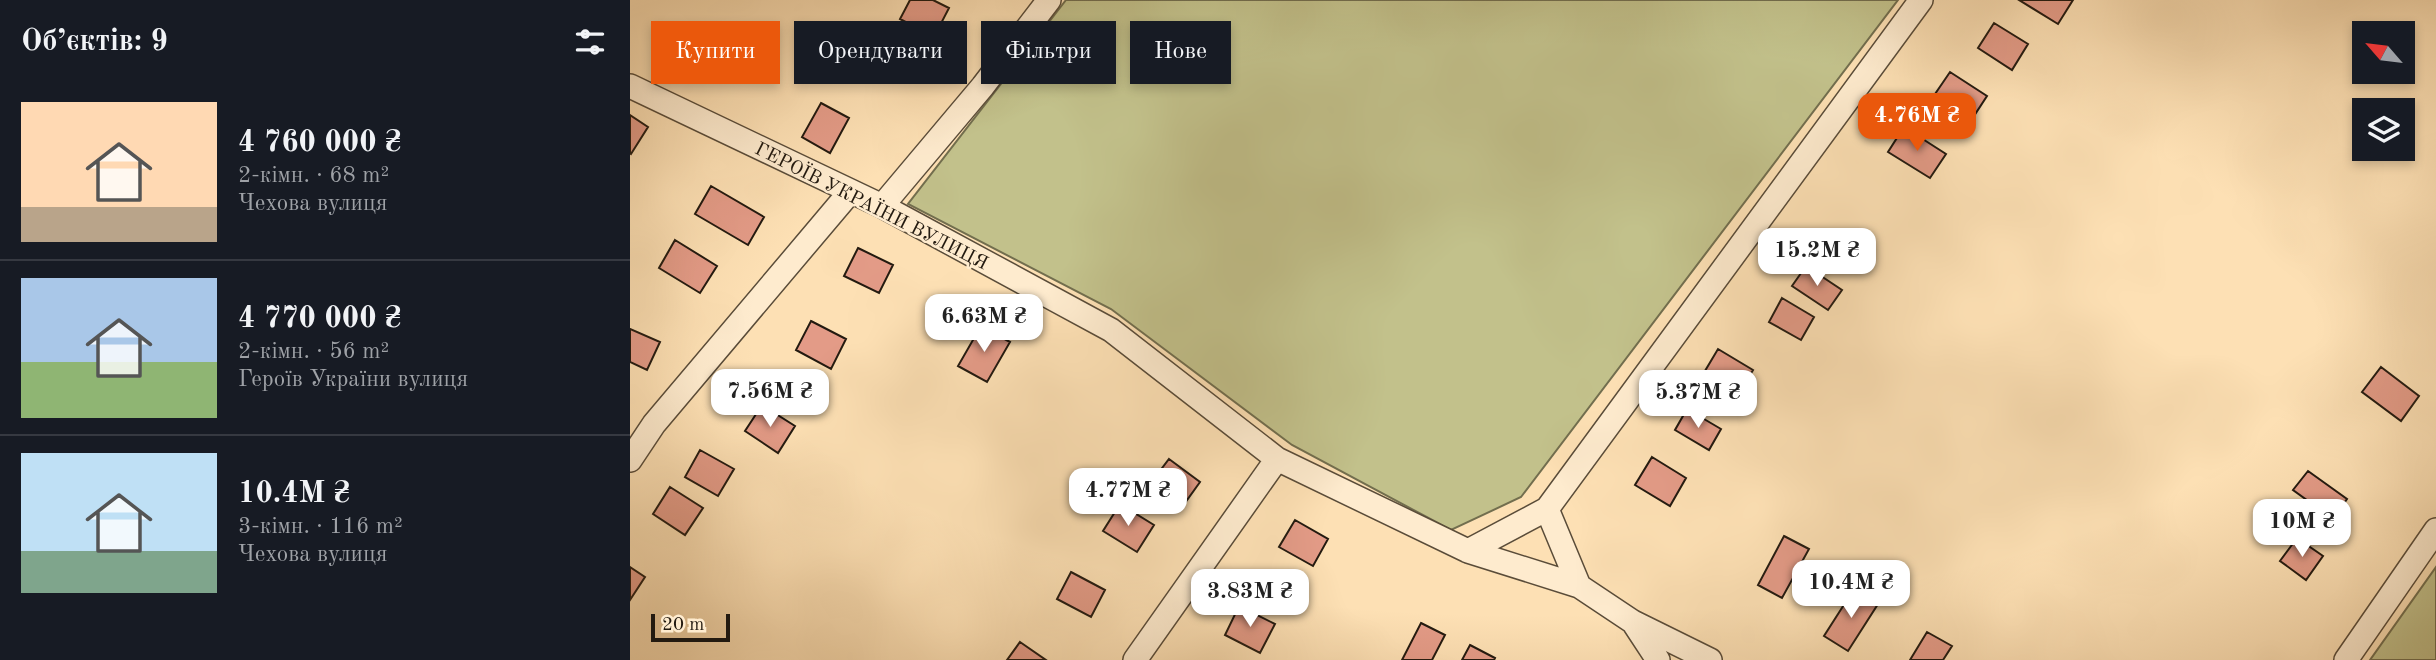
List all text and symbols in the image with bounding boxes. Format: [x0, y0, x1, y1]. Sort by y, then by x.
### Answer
chip: Купити [651, 21, 780, 84]
chip: Орендувати [794, 21, 967, 84]
chip: Фільтри [981, 21, 1116, 84]
chip: Нове [1130, 21, 1231, 84]
north arrow [2352, 21, 2415, 84]
map controls [2352, 21, 2415, 161]
icon: filters [571, 23, 609, 61]
text: Об’єктів: 9 [21, 27, 168, 57]
pin: 4.76M ₴ [1852, 94, 1982, 153]
button: layers [2352, 98, 2415, 161]
text: 4.76M ₴ [1874, 104, 1960, 127]
text: 4 760 000 ₴ [238, 128, 402, 158]
icon: home [77, 130, 161, 214]
street label: ГЕРОЇВ УКРАЇНИ ВУЛИЦЯ [751, 137, 992, 274]
text: 2-кімн. · 68 m² [238, 164, 389, 187]
text: Чехова вулиця [238, 192, 388, 215]
pin: 15.2M ₴ [1752, 229, 1882, 288]
text: 15.2M ₴ [1774, 239, 1860, 262]
pin: 6.63M ₴ [919, 294, 1049, 354]
text: 4 770 000 ₴ [238, 304, 402, 334]
text: 6.63M ₴ [941, 305, 1027, 328]
icon: home [77, 306, 161, 390]
text: 2-кімн. · 56 m² [238, 340, 389, 363]
text: Героїв України вулиця [238, 368, 468, 391]
pin: 7.56M ₴ [705, 370, 835, 429]
pin: 5.37M ₴ [1633, 370, 1763, 430]
text: 7.56M ₴ [727, 380, 813, 403]
text: 5.37M ₴ [1655, 381, 1741, 404]
pin: 4.77M ₴ [1063, 468, 1193, 528]
text: 10.4M ₴ [238, 479, 350, 509]
text: 4.77M ₴ [1085, 479, 1171, 502]
icon: home [77, 481, 161, 565]
pin: 10M ₴ [2253, 500, 2351, 559]
text: 10M ₴ [2269, 510, 2335, 533]
text: 3-кімн. · 116 m² [238, 515, 403, 538]
text: Чехова вулиця [238, 543, 388, 566]
pin: 10.4M ₴ [1786, 560, 1916, 620]
pin: 3.83M ₴ [1185, 570, 1315, 629]
text: 10.4M ₴ [1808, 571, 1894, 594]
text: 3.83M ₴ [1207, 580, 1293, 603]
scale bar [651, 611, 730, 643]
text: 20 m [662, 616, 704, 635]

